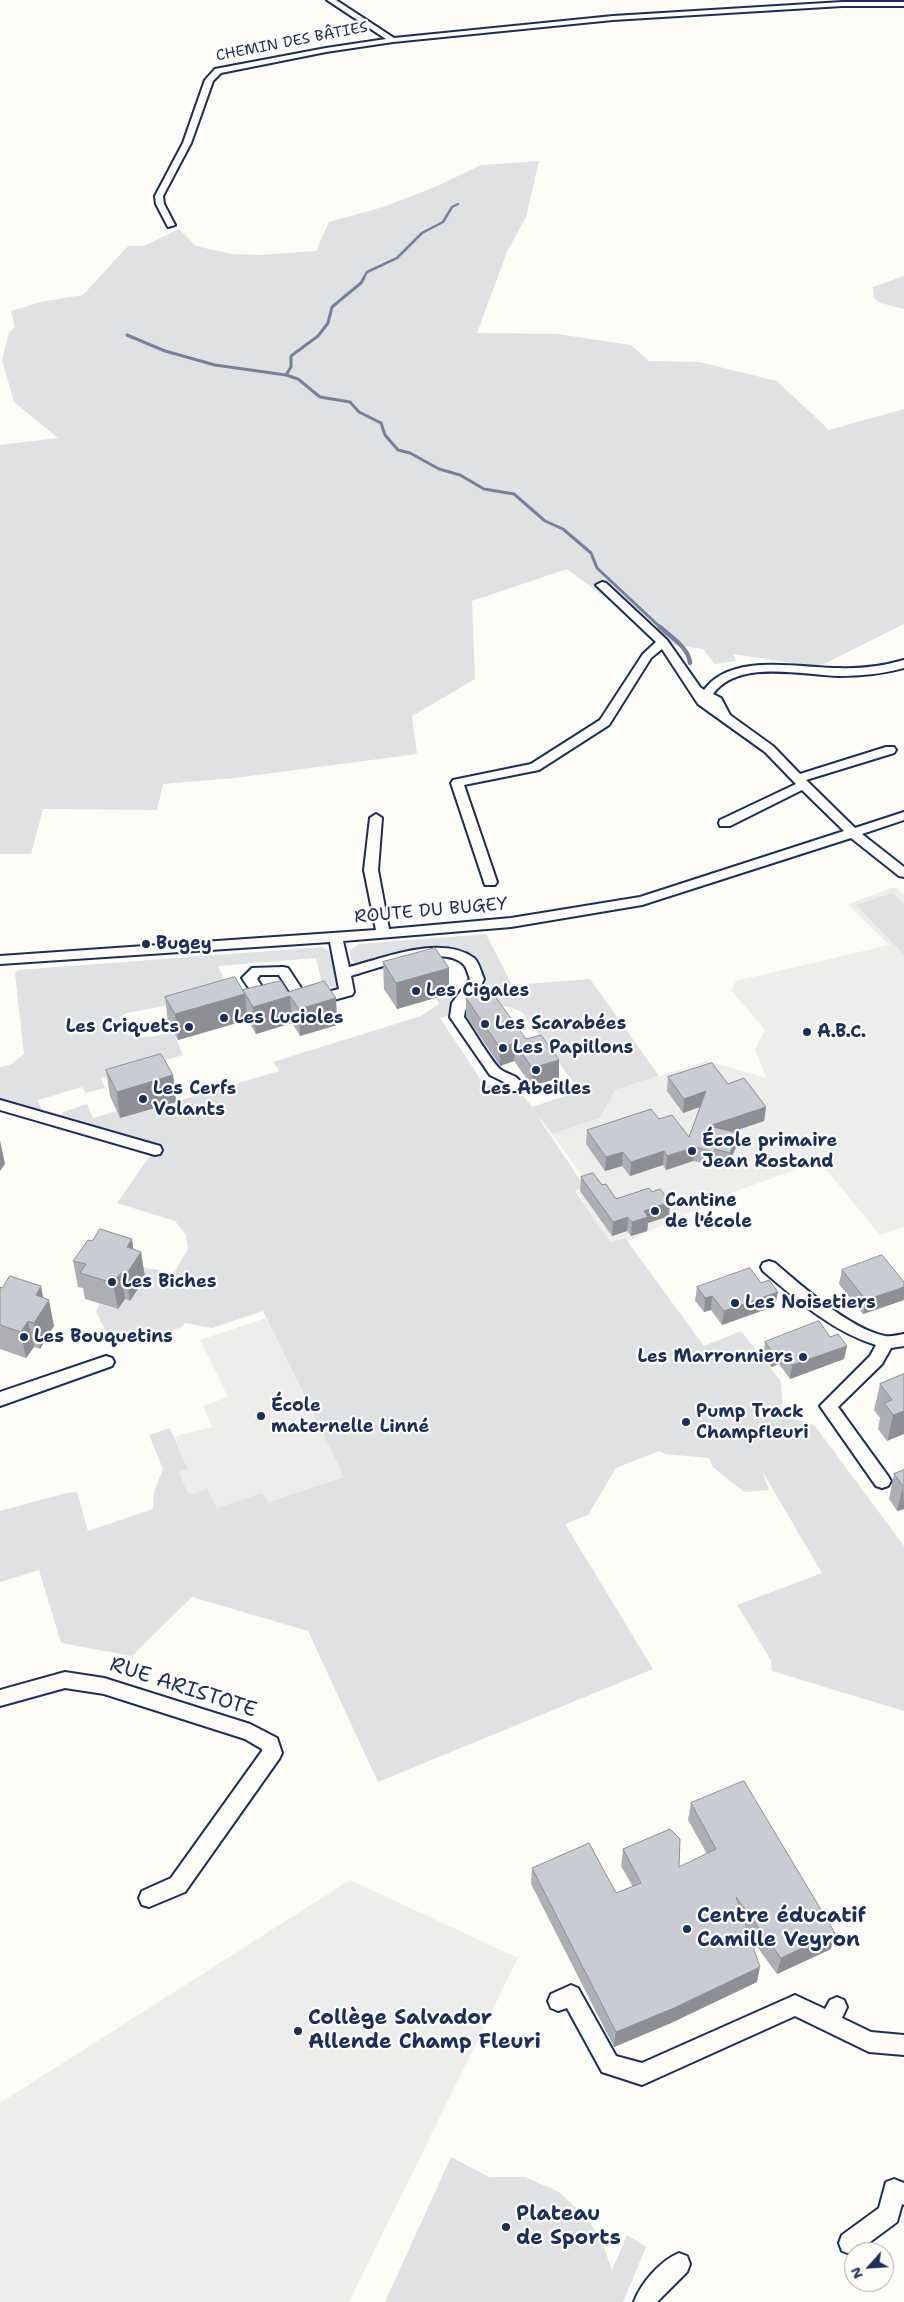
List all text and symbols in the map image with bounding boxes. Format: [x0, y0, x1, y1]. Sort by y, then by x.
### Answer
street label: CHEMIN DES BÂTIES [215, 18, 369, 66]
street label: ROUTE DU BUGEY [353, 894, 509, 928]
place label: Bugey [156, 933, 212, 955]
marker: Bugey [140, 938, 152, 950]
place label: Les Cigales [426, 980, 529, 1002]
marker: Les Cigales [410, 985, 422, 997]
place label: Les Lucioles [234, 1007, 344, 1029]
marker: Les Lucioles [218, 1012, 230, 1024]
place label: Les Scarabées [495, 1013, 626, 1035]
place label: Les Criquets [66, 1016, 179, 1038]
marker: Les Scarabées [479, 1018, 491, 1030]
marker: Les Criquets [183, 1021, 195, 1033]
place label: A.B.C. [817, 1021, 866, 1043]
marker: A.B.C. [801, 1026, 813, 1038]
place label: Les Papillons [513, 1037, 633, 1059]
marker: Les Papillons [497, 1042, 509, 1054]
marker: Les Abeilles [530, 1064, 542, 1076]
place label: Les Cerfs Volants [153, 1078, 236, 1120]
place label: Les Abeilles [481, 1078, 591, 1100]
marker: Les Cerfs Volants [137, 1093, 149, 1105]
place label: École primaire Jean Rostand [702, 1130, 837, 1172]
marker: École primaire Jean Rostand [686, 1145, 698, 1157]
place label: Cantine de l'école [665, 1190, 752, 1232]
marker: Cantine de l'école [649, 1205, 661, 1217]
place label: Les Biches [122, 1271, 216, 1293]
marker: Les Biches [106, 1276, 118, 1288]
place label: Les Noisetiers [745, 1292, 876, 1314]
marker: Les Noisetiers [729, 1297, 741, 1309]
place label: Les Bouquetins [34, 1326, 173, 1348]
marker: Les Bouquetins [18, 1331, 30, 1343]
place label: Les Marronniers [637, 1346, 793, 1368]
marker: Les Marronniers [797, 1351, 809, 1363]
place label: École maternelle Linné [271, 1395, 429, 1438]
place label: Pump Track Champfleuri [696, 1401, 809, 1444]
marker: École maternelle Linné [255, 1410, 267, 1422]
marker: Pump Track Champfleuri [680, 1416, 692, 1428]
street label: RUE ARISTOTE [106, 1652, 260, 1724]
place label: Centre éducatif Camille Veyron [697, 1904, 866, 1954]
marker: Centre éducatif Camille Veyron [681, 1923, 693, 1935]
place label: Collège Salvador Allende Champ Fleuri [308, 2006, 541, 2056]
marker: Collège Salvador Allende Champ Fleuri [292, 2025, 304, 2037]
place label: Plateau de Sports [516, 2202, 621, 2252]
marker: Plateau de Sports [500, 2221, 512, 2233]
north arrow [844, 2242, 894, 2292]
text: N [846, 2264, 867, 2282]

